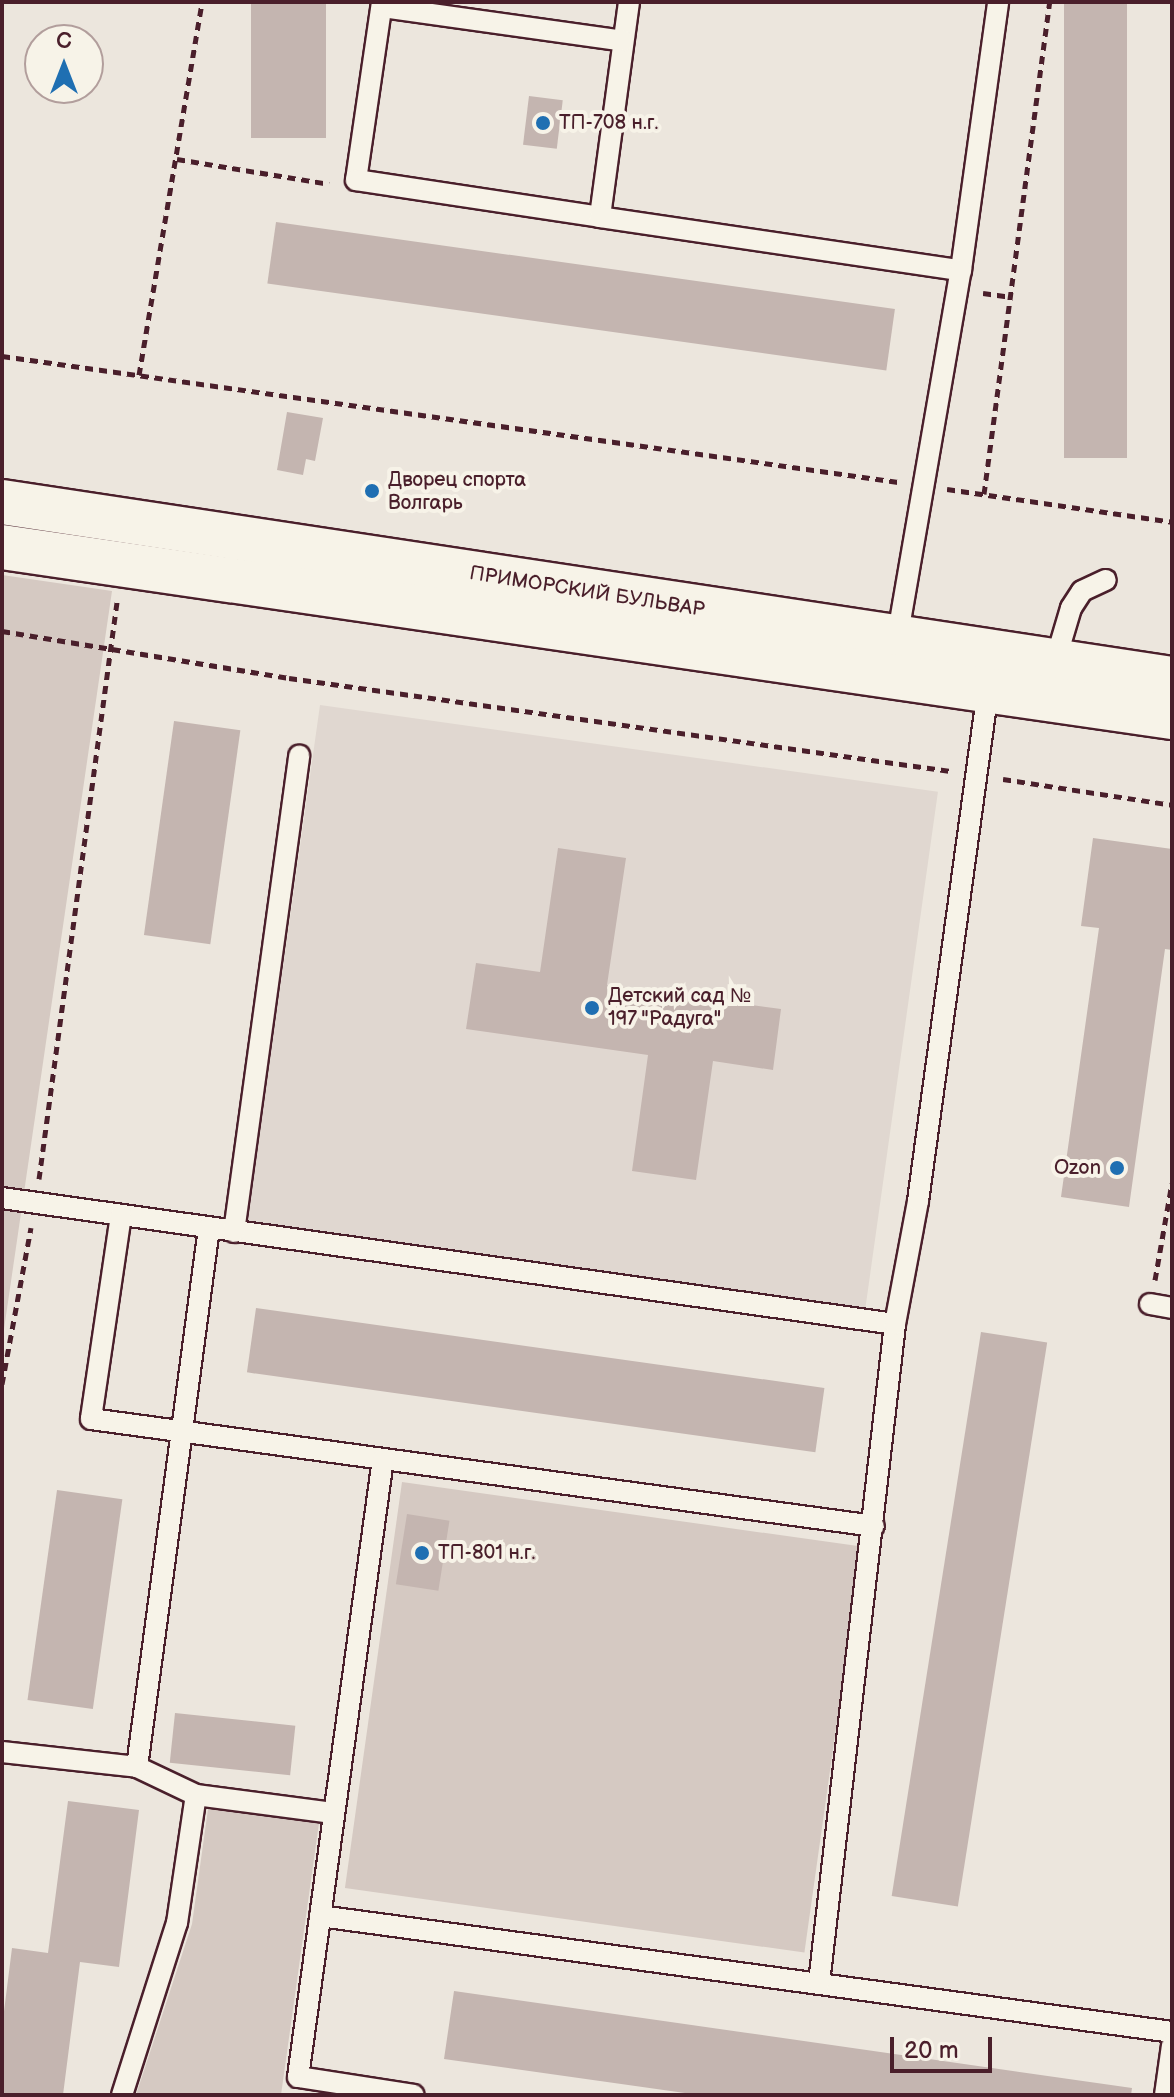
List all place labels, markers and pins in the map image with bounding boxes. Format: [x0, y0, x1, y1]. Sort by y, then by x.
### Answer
place label: ТП-708 н.г. [559, 111, 658, 135]
marker: ТП-708 н.г. [534, 114, 552, 132]
place label: Дворец спорта Волгарь [388, 468, 526, 515]
marker: Дворец спорта Волгарь [363, 482, 381, 500]
place label: Детский сад № 197 "Радуга" [608, 984, 751, 1031]
marker: Детский сад № 197 "Радуга" [583, 999, 601, 1017]
place label: Ozon [1054, 1156, 1101, 1180]
marker: Ozon [1108, 1159, 1126, 1177]
place label: ТП-801 н.г. [438, 1541, 535, 1565]
marker: ТП-801 н.г. [413, 1544, 431, 1562]

